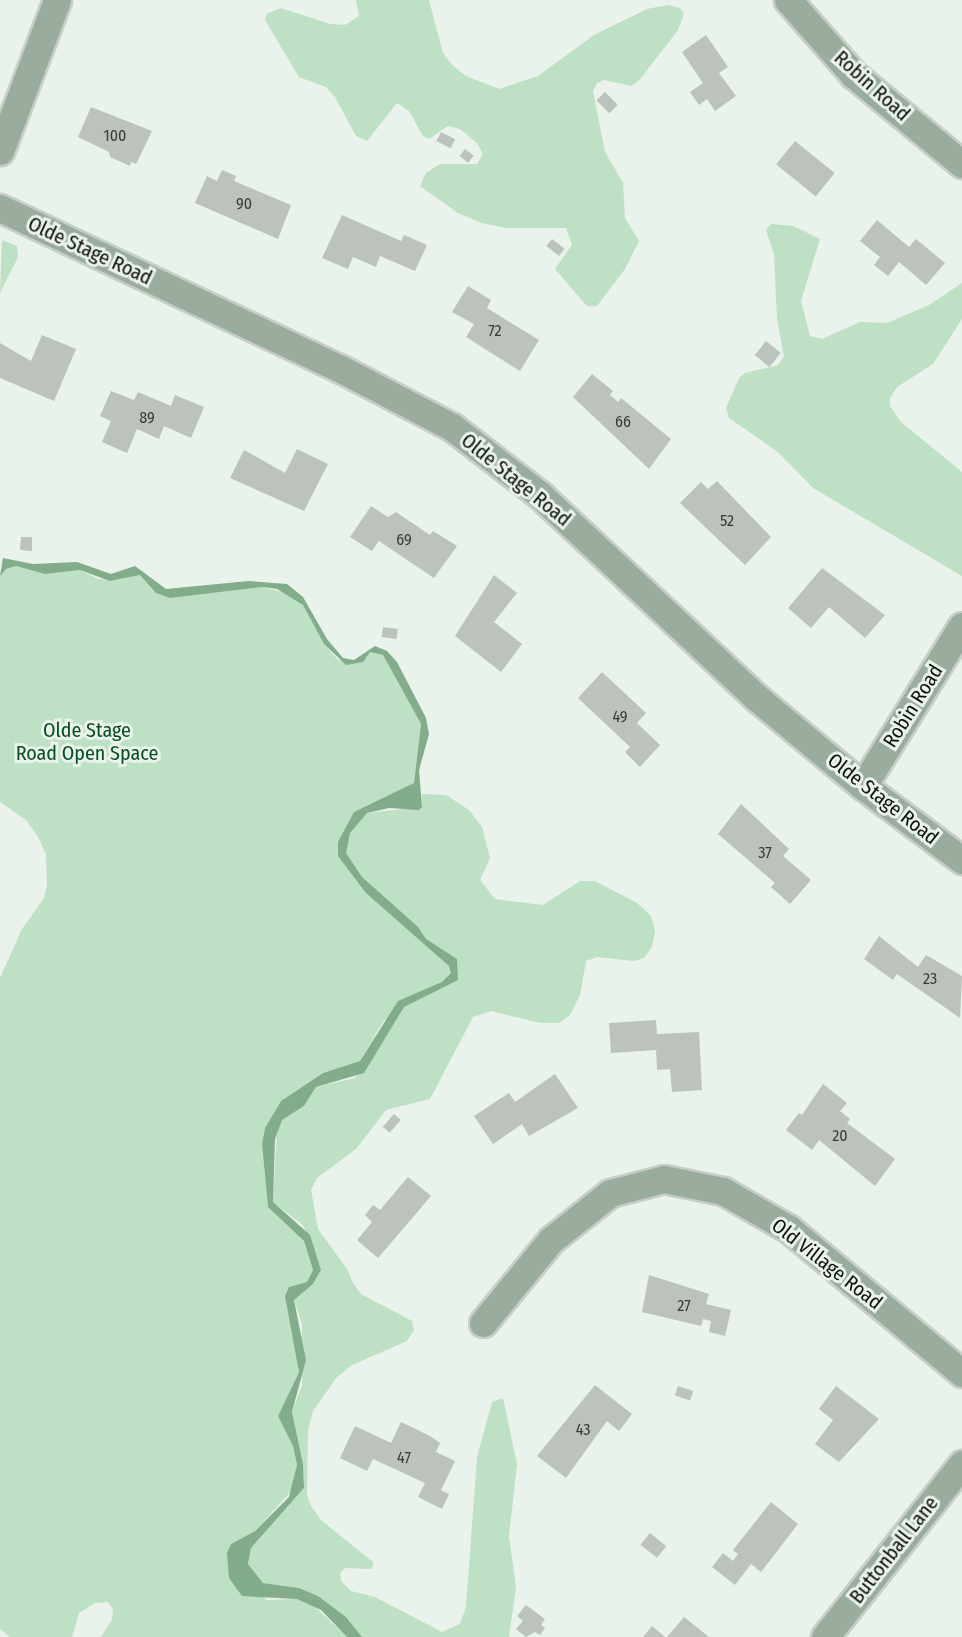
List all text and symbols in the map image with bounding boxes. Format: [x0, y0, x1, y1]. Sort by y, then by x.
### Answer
street label: Robin Road [829, 46, 915, 126]
house number: 100 [104, 126, 126, 146]
house number: 90 [236, 194, 252, 214]
street label: Olde Stage Road [24, 212, 156, 290]
house number: 72 [488, 321, 502, 341]
house number: 89 [139, 408, 155, 428]
house number: 66 [615, 412, 631, 432]
street label: Olde Stage Road [456, 428, 576, 532]
house number: 52 [720, 511, 734, 531]
house number: 69 [396, 530, 412, 550]
street label: Robin Road [878, 660, 948, 752]
house number: 49 [612, 707, 628, 727]
park label: Olde Stage Road Open Space [16, 718, 158, 765]
street label: Olde Stage Road [823, 748, 943, 850]
house number: 37 [758, 843, 772, 863]
house number: 23 [923, 969, 937, 989]
house number: 20 [832, 1126, 848, 1146]
street label: Old Village Road [767, 1213, 887, 1315]
house number: 27 [677, 1296, 691, 1316]
house number: 43 [576, 1420, 590, 1440]
house number: 47 [397, 1448, 411, 1468]
street label: Buttonball Lane [845, 1492, 943, 1608]

